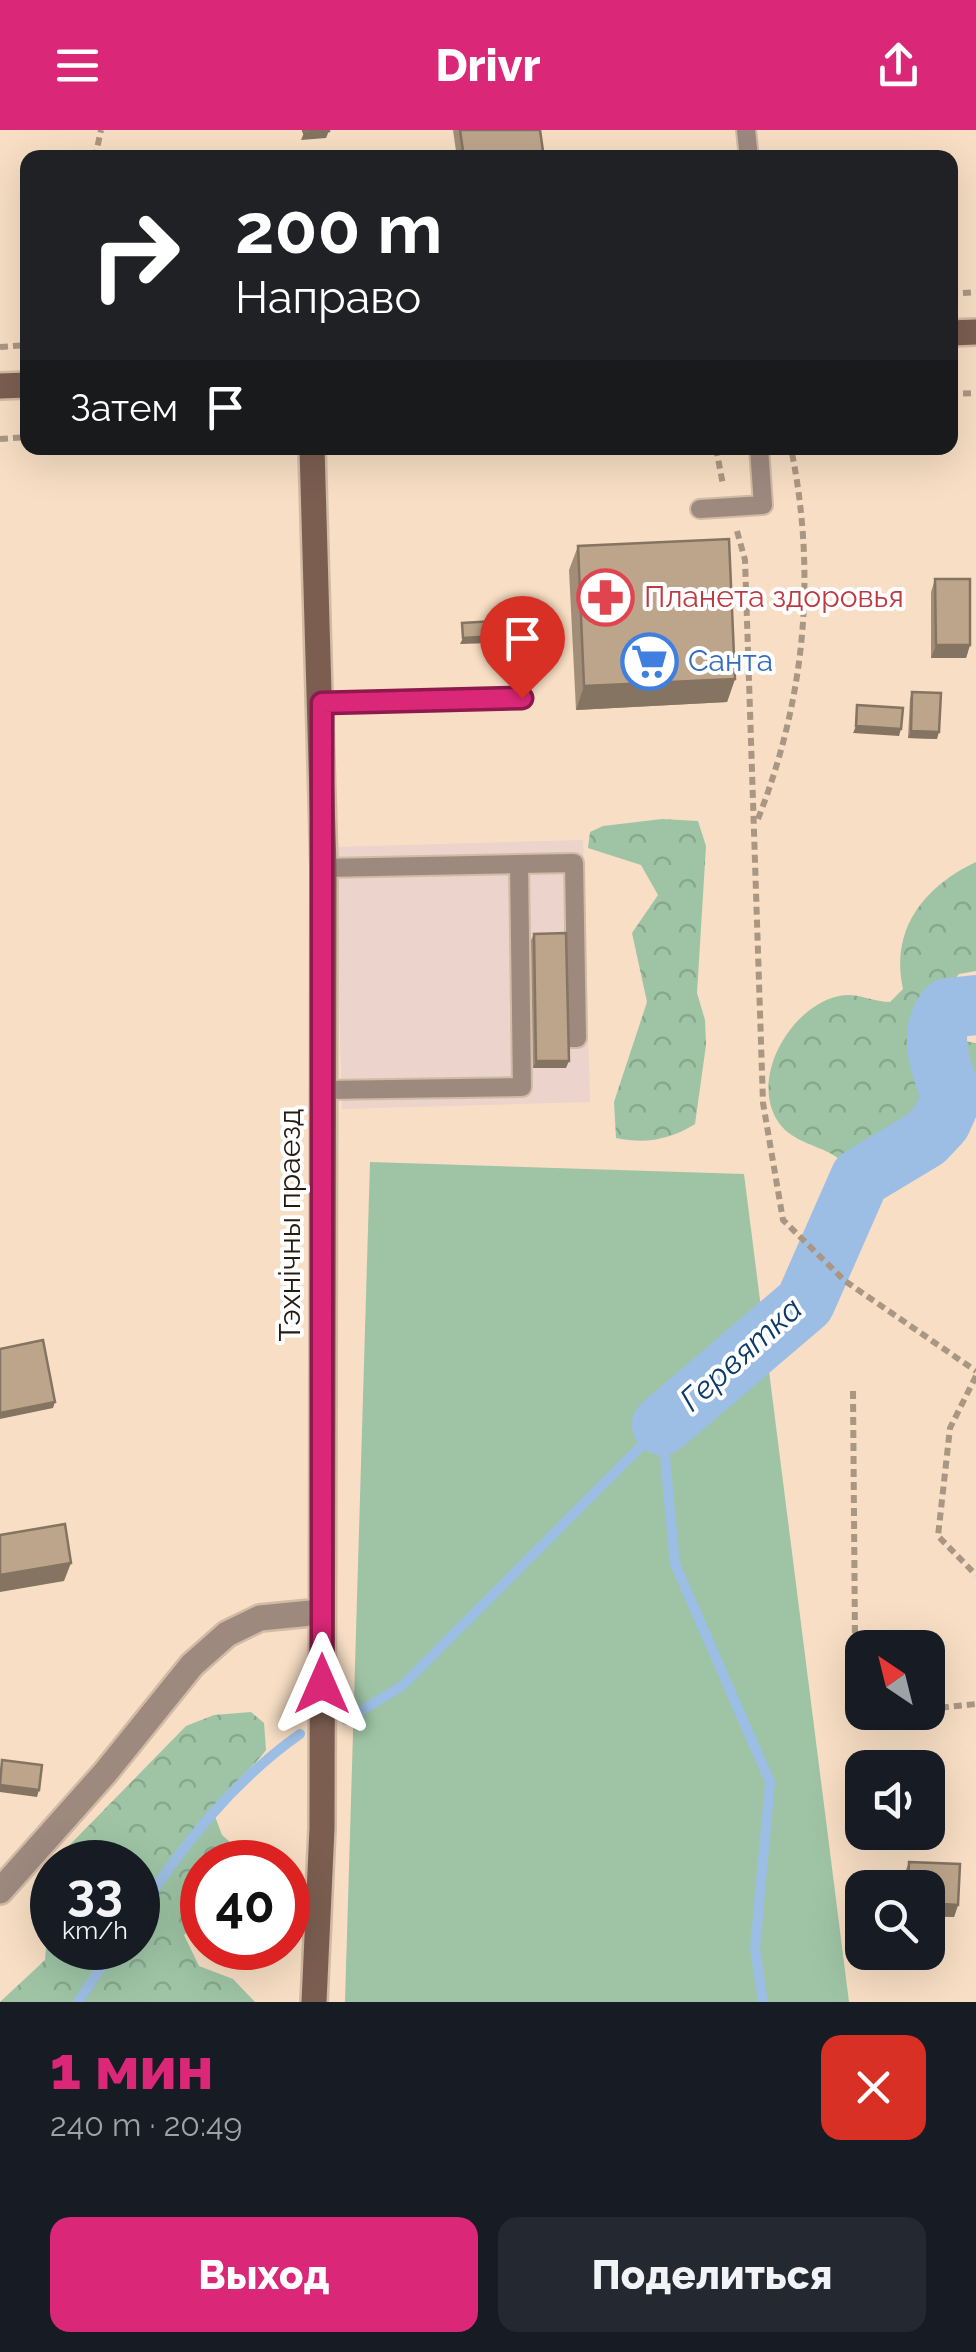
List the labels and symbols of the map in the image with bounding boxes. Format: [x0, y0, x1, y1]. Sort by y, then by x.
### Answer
pharmacy icon: Планета здоровья [575, 567, 635, 627]
place label: Планета здоровья [644, 579, 904, 614]
pin [480, 596, 565, 699]
supermarket icon: Санта [619, 631, 679, 691]
place label: Санта [688, 643, 773, 678]
street label: Тэхнічны праезд [272, 1109, 307, 1341]
water label: Гервятка [672, 1289, 809, 1418]
north arrow [845, 1630, 945, 1730]
position arrow [270, 1632, 374, 1736]
speed limit sign: 40 [180, 1840, 310, 1970]

